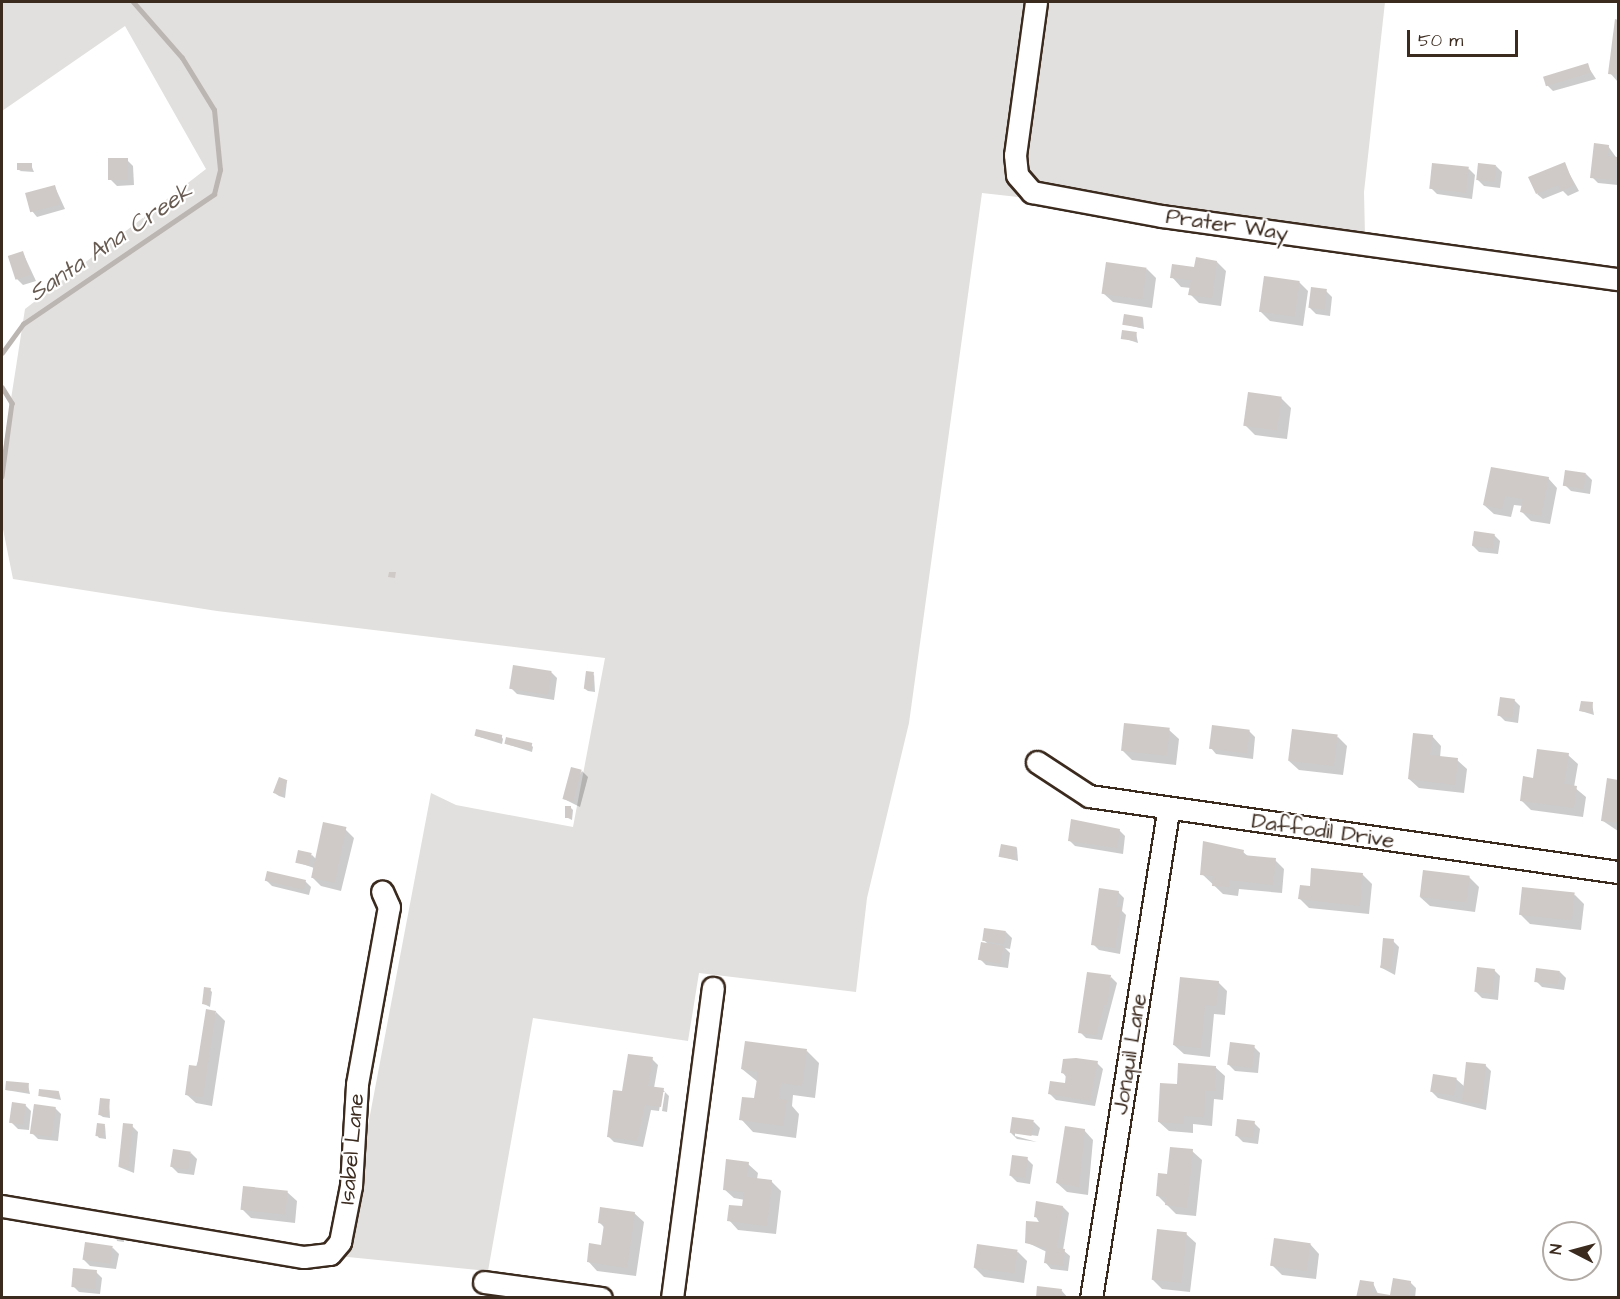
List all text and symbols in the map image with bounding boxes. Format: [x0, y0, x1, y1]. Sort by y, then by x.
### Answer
scale bar [1410, 18, 1521, 56]
text: 50 m [1418, 28, 1463, 53]
water label: Santa Ana Creek [24, 178, 198, 308]
street label: Prater Way [1164, 203, 1290, 247]
street label: Daffodil Drive [1250, 808, 1396, 854]
street label: Jonquil Lane [1107, 991, 1153, 1117]
street label: Isabel Lane [334, 1092, 370, 1206]
north arrow [1542, 1221, 1602, 1281]
text: N [1545, 1243, 1568, 1255]

